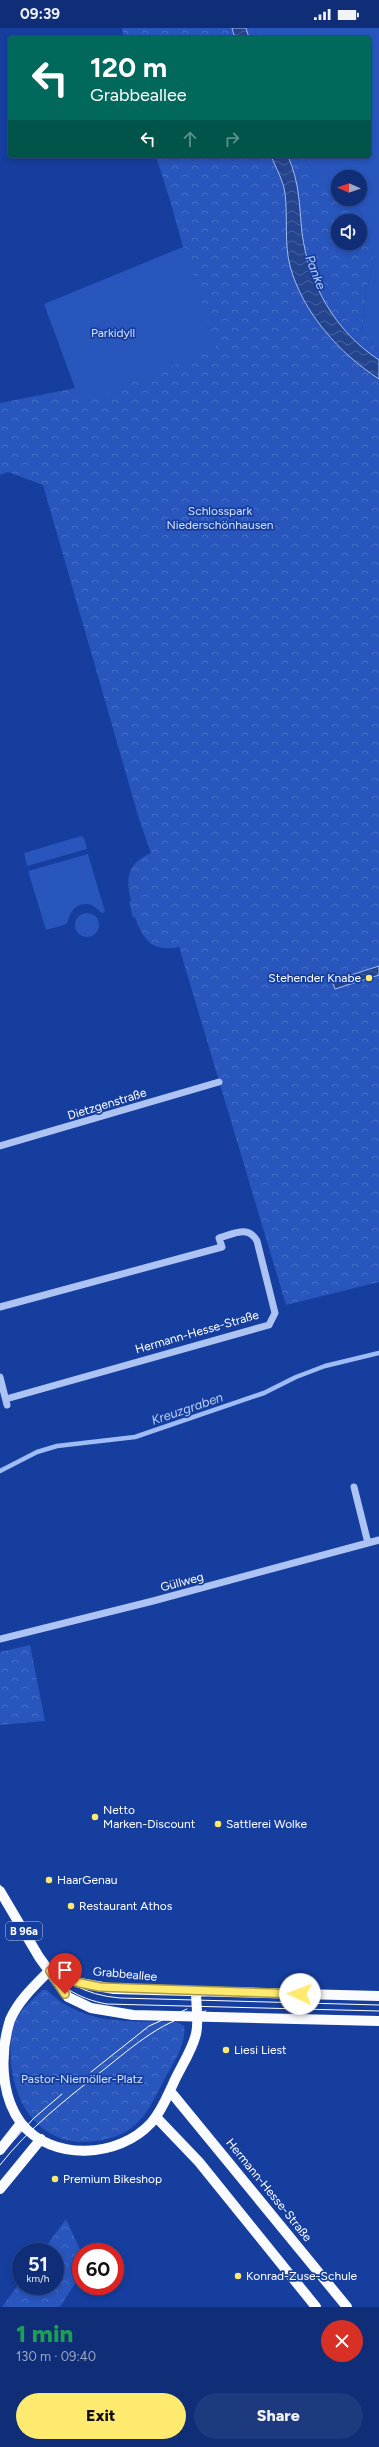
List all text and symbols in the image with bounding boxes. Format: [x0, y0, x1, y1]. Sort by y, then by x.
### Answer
text: 09:39 [20, 5, 60, 23]
text: 120 m [90, 50, 167, 84]
icon: left [24, 52, 76, 104]
text: Grabbeallee [90, 84, 187, 106]
icon: left [137, 128, 159, 150]
icon: ahead [179, 128, 201, 150]
icon: right [221, 128, 243, 150]
north arrow [331, 170, 367, 206]
map controls [331, 170, 367, 250]
button: sound [331, 214, 367, 250]
water label: Panke [302, 253, 329, 291]
park label: Parkidyll [91, 326, 135, 340]
park label: Schlosspark Niederschönhausen [166, 504, 274, 532]
place label: Stehender Knabe [268, 971, 361, 985]
marker: Stehender Knabe [364, 973, 374, 983]
street label: Dietzgenstraße [66, 1085, 149, 1123]
street label: Hermann-Hesse-Straße [134, 1308, 261, 1356]
water label: Kreuzgraben [149, 1389, 225, 1428]
street label: Güllweg [159, 1570, 205, 1594]
place label: Netto Marken-Discount [103, 1803, 196, 1831]
marker: Netto Marken-Discount [90, 1812, 100, 1822]
place label: Sattlerei Wolke [226, 1817, 307, 1831]
marker: Sattlerei Wolke [213, 1819, 223, 1829]
place label: HaarGenau [57, 1873, 118, 1887]
marker: HaarGenau [44, 1875, 54, 1885]
place label: Restaurant Athos [79, 1899, 173, 1913]
marker: Restaurant Athos [66, 1901, 76, 1911]
road number: B 96a [6, 1922, 42, 1940]
pin [48, 1953, 82, 1994]
icon: arrive [54, 1959, 76, 1981]
street label: Grabbeallee [92, 1964, 158, 1984]
position arrow [279, 1973, 321, 2015]
place label: Liesi Liest [234, 2043, 287, 2057]
marker: Liesi Liest [221, 2045, 231, 2055]
park label: Pastor-Niemöller-Platz [21, 2072, 143, 2086]
street label: Hermann-Hesse-Straße [223, 2136, 315, 2245]
place label: Premium Bikeshop [63, 2172, 162, 2186]
marker: Premium Bikeshop [50, 2174, 60, 2184]
speed limit sign: 60 [72, 2243, 124, 2295]
text: 51 [28, 2252, 48, 2276]
place label: Konrad-Zuse-Schule [246, 2269, 358, 2283]
marker: Konrad-Zuse-Schule [233, 2271, 243, 2281]
text: km/h [27, 2272, 49, 2285]
text: 1 min [16, 2319, 73, 2348]
button: close [321, 2320, 363, 2362]
text: 130 m · 09:40 [16, 2349, 96, 2364]
button: Exit [16, 2393, 186, 2439]
button: Share [194, 2393, 363, 2439]

